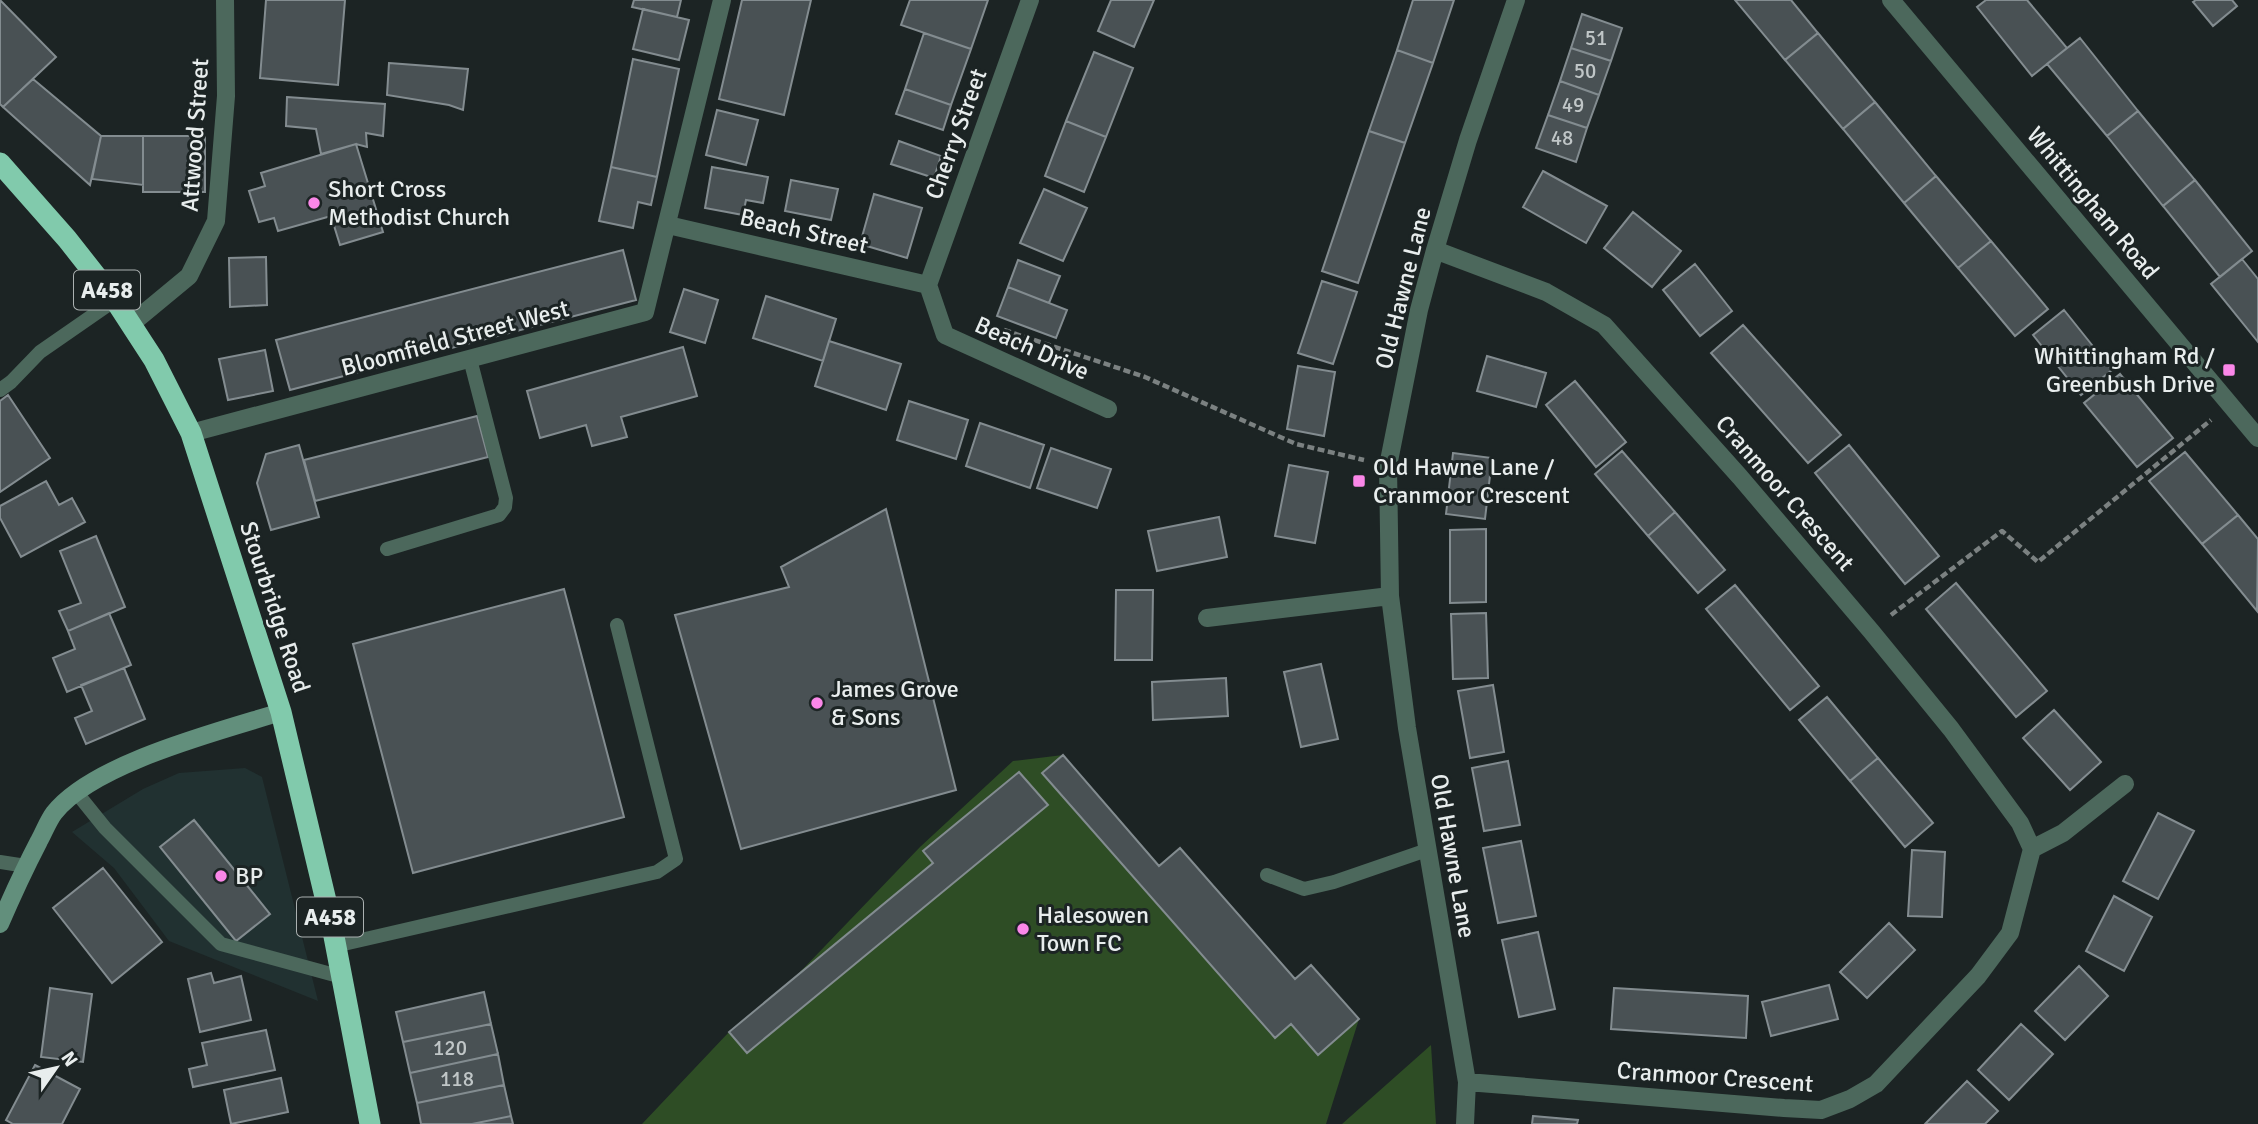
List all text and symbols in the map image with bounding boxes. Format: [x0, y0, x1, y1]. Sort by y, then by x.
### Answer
house number: 51 [1585, 25, 1607, 51]
street label: Attwood Street [175, 57, 215, 213]
house number: 50 [1574, 58, 1596, 84]
street label: Cherry Street [918, 65, 994, 203]
house number: 49 [1562, 92, 1584, 118]
street label: Whittingham Road [2020, 121, 2166, 285]
house number: 48 [1551, 125, 1573, 151]
place label: Short Cross Methodist Church [328, 174, 510, 232]
marker: Short Cross Methodist Church [306, 195, 322, 211]
street label: Beach Street [737, 202, 871, 260]
street label: Old Hawne Lane [1368, 204, 1438, 372]
road number: A458 [74, 270, 140, 310]
street label: Bloomfield Street West [338, 293, 572, 383]
street label: Beach Drive [970, 309, 1094, 387]
place label: Whittingham Rd / Greenbush Drive [2034, 341, 2215, 399]
marker: Whittingham Rd / Greenbush Drive [2221, 362, 2237, 378]
street label: Cranmoor Crescent [1709, 409, 1861, 577]
place label: Old Hawne Lane / Cranmoor Crescent [1373, 452, 1570, 510]
marker: Old Hawne Lane / Cranmoor Crescent [1351, 473, 1367, 489]
street label: Stourbridge Road [233, 518, 317, 696]
place label: James Grove & Sons [831, 674, 959, 732]
marker: James Grove & Sons [809, 695, 825, 711]
street label: Old Hawne Lane [1424, 772, 1482, 940]
place label: BP [235, 861, 263, 891]
marker: BP [213, 868, 229, 884]
road number: A458 [297, 898, 363, 936]
place label: Halesowen Town FC [1037, 900, 1149, 958]
marker: Halesowen Town FC [1015, 921, 1031, 937]
north arrow [21, 1033, 91, 1103]
house number: 120 [433, 1035, 467, 1061]
text: N [56, 1047, 83, 1071]
street label: Cranmoor Crescent [1616, 1055, 1814, 1099]
house number: 118 [440, 1066, 474, 1092]

